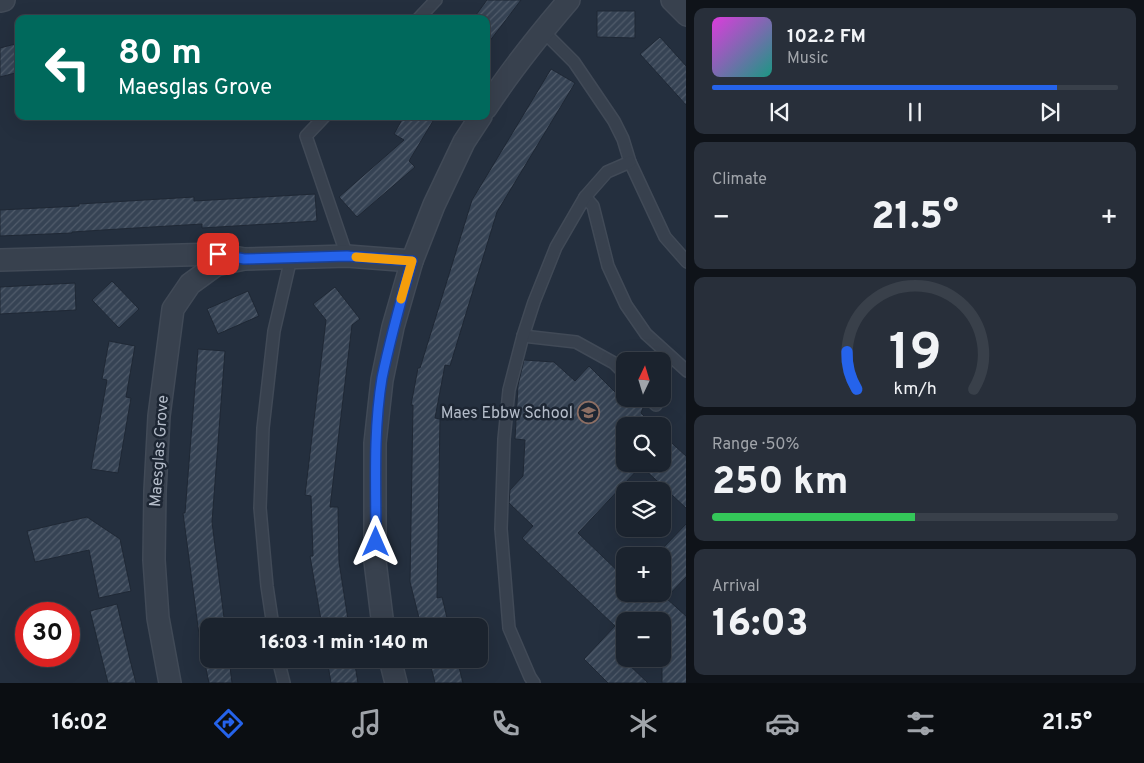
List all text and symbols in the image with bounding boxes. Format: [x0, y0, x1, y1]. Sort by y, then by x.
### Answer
text: 102.2 FM [787, 25, 866, 49]
text: 80 m [118, 32, 202, 76]
icon: left [35, 35, 100, 100]
text: Music [787, 49, 828, 69]
text: Maesglas Grove [118, 75, 272, 102]
icon: previous [766, 98, 794, 126]
icon: pause [901, 98, 929, 126]
icon: next [1036, 98, 1064, 126]
text: Climate [712, 170, 767, 190]
text: 21.5° [871, 194, 959, 243]
text: − [712, 201, 730, 237]
text: + [1100, 201, 1118, 237]
pin [197, 233, 239, 275]
icon: arrive [204, 240, 232, 268]
text: 19 [889, 322, 941, 388]
north arrow [616, 352, 671, 408]
map controls [616, 352, 671, 667]
text: km/h [893, 378, 937, 401]
street label: Maesglas Grove [146, 395, 174, 508]
school or university icon: Maes Ebbw School [577, 400, 601, 424]
place label: Maes Ebbw School [441, 404, 573, 424]
button: search [616, 417, 671, 472]
text: Range · 50% [712, 435, 800, 455]
text: 250 km [712, 459, 848, 508]
button: layers [616, 482, 671, 537]
position arrow [349, 515, 401, 567]
button: + [616, 547, 671, 602]
text: Arrival [712, 577, 760, 597]
text: 16:03 [712, 601, 809, 650]
speed limit sign: 30 [15, 602, 80, 667]
button: − [616, 612, 671, 667]
text: 16:03 · 1 min · 140 m [260, 631, 428, 655]
icon: directions [211, 706, 246, 741]
icon: music [349, 706, 384, 741]
icon: phone [488, 706, 523, 741]
icon: climate [626, 706, 661, 741]
icon: car [765, 706, 800, 741]
icon: filters [903, 706, 938, 741]
text: 16:02 [52, 710, 107, 737]
text: 21.5° [1042, 710, 1092, 737]

